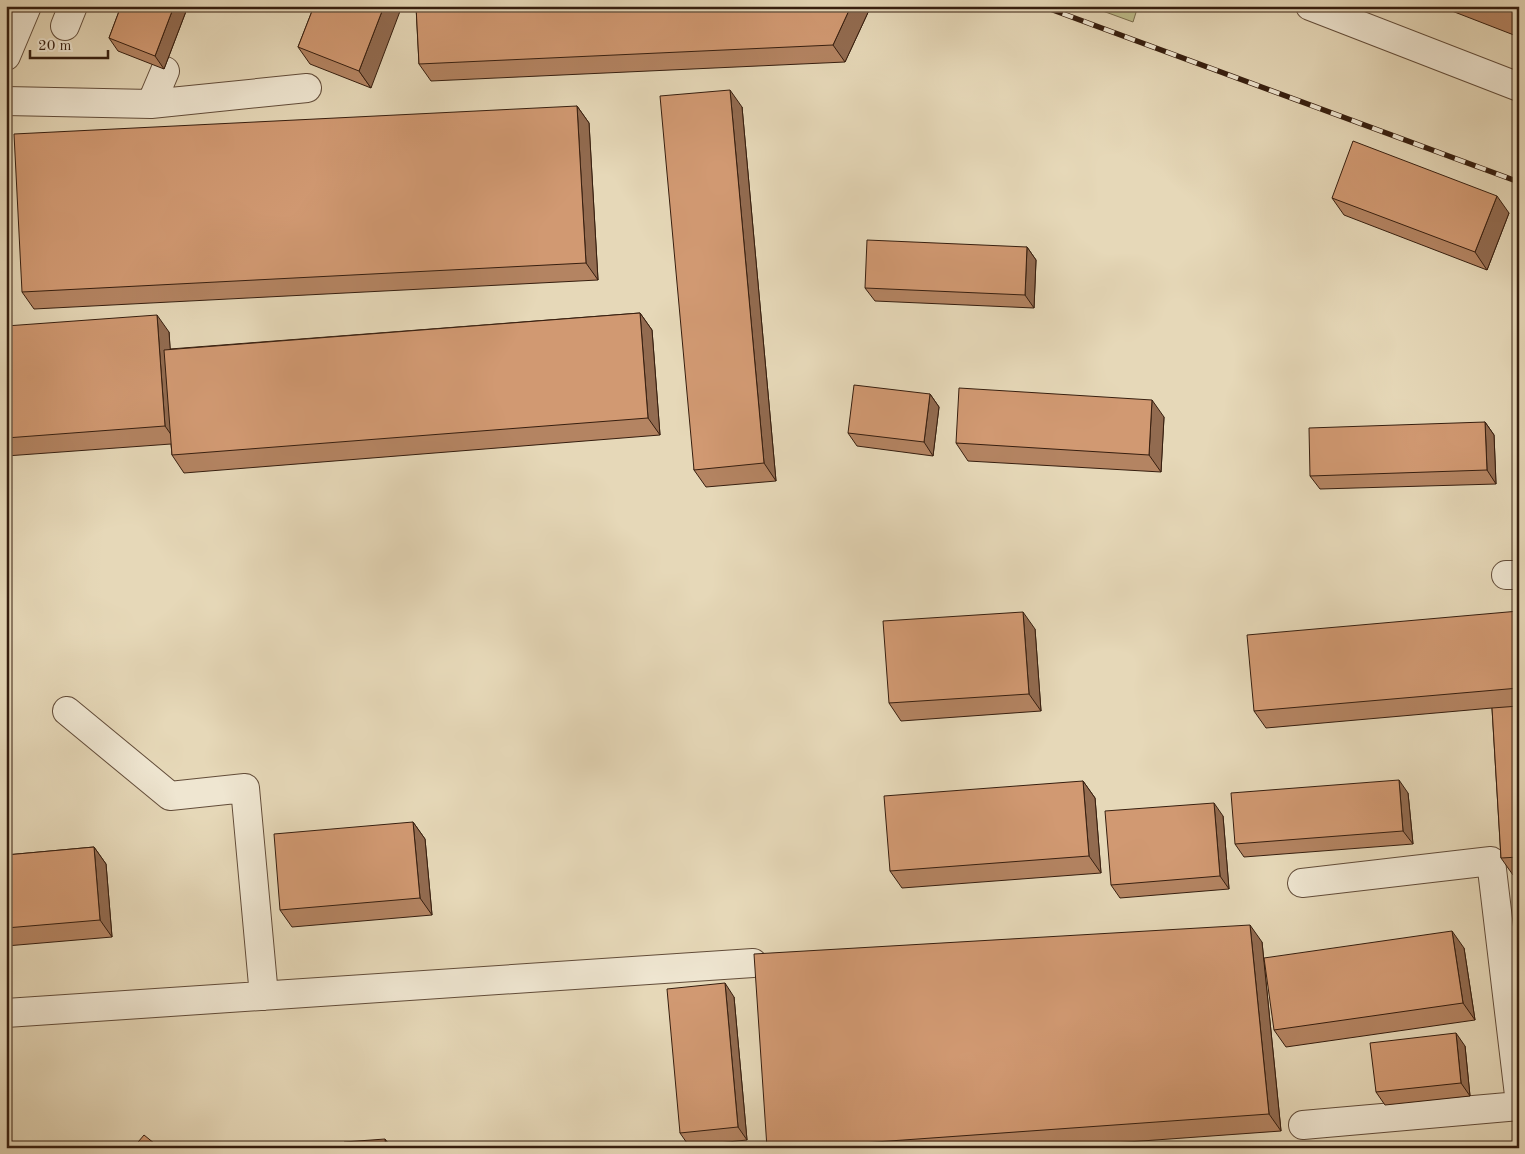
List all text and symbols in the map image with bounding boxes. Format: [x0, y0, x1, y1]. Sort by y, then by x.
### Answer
scale bar [30, 28, 108, 60]
text: 20 m [38, 39, 72, 54]

